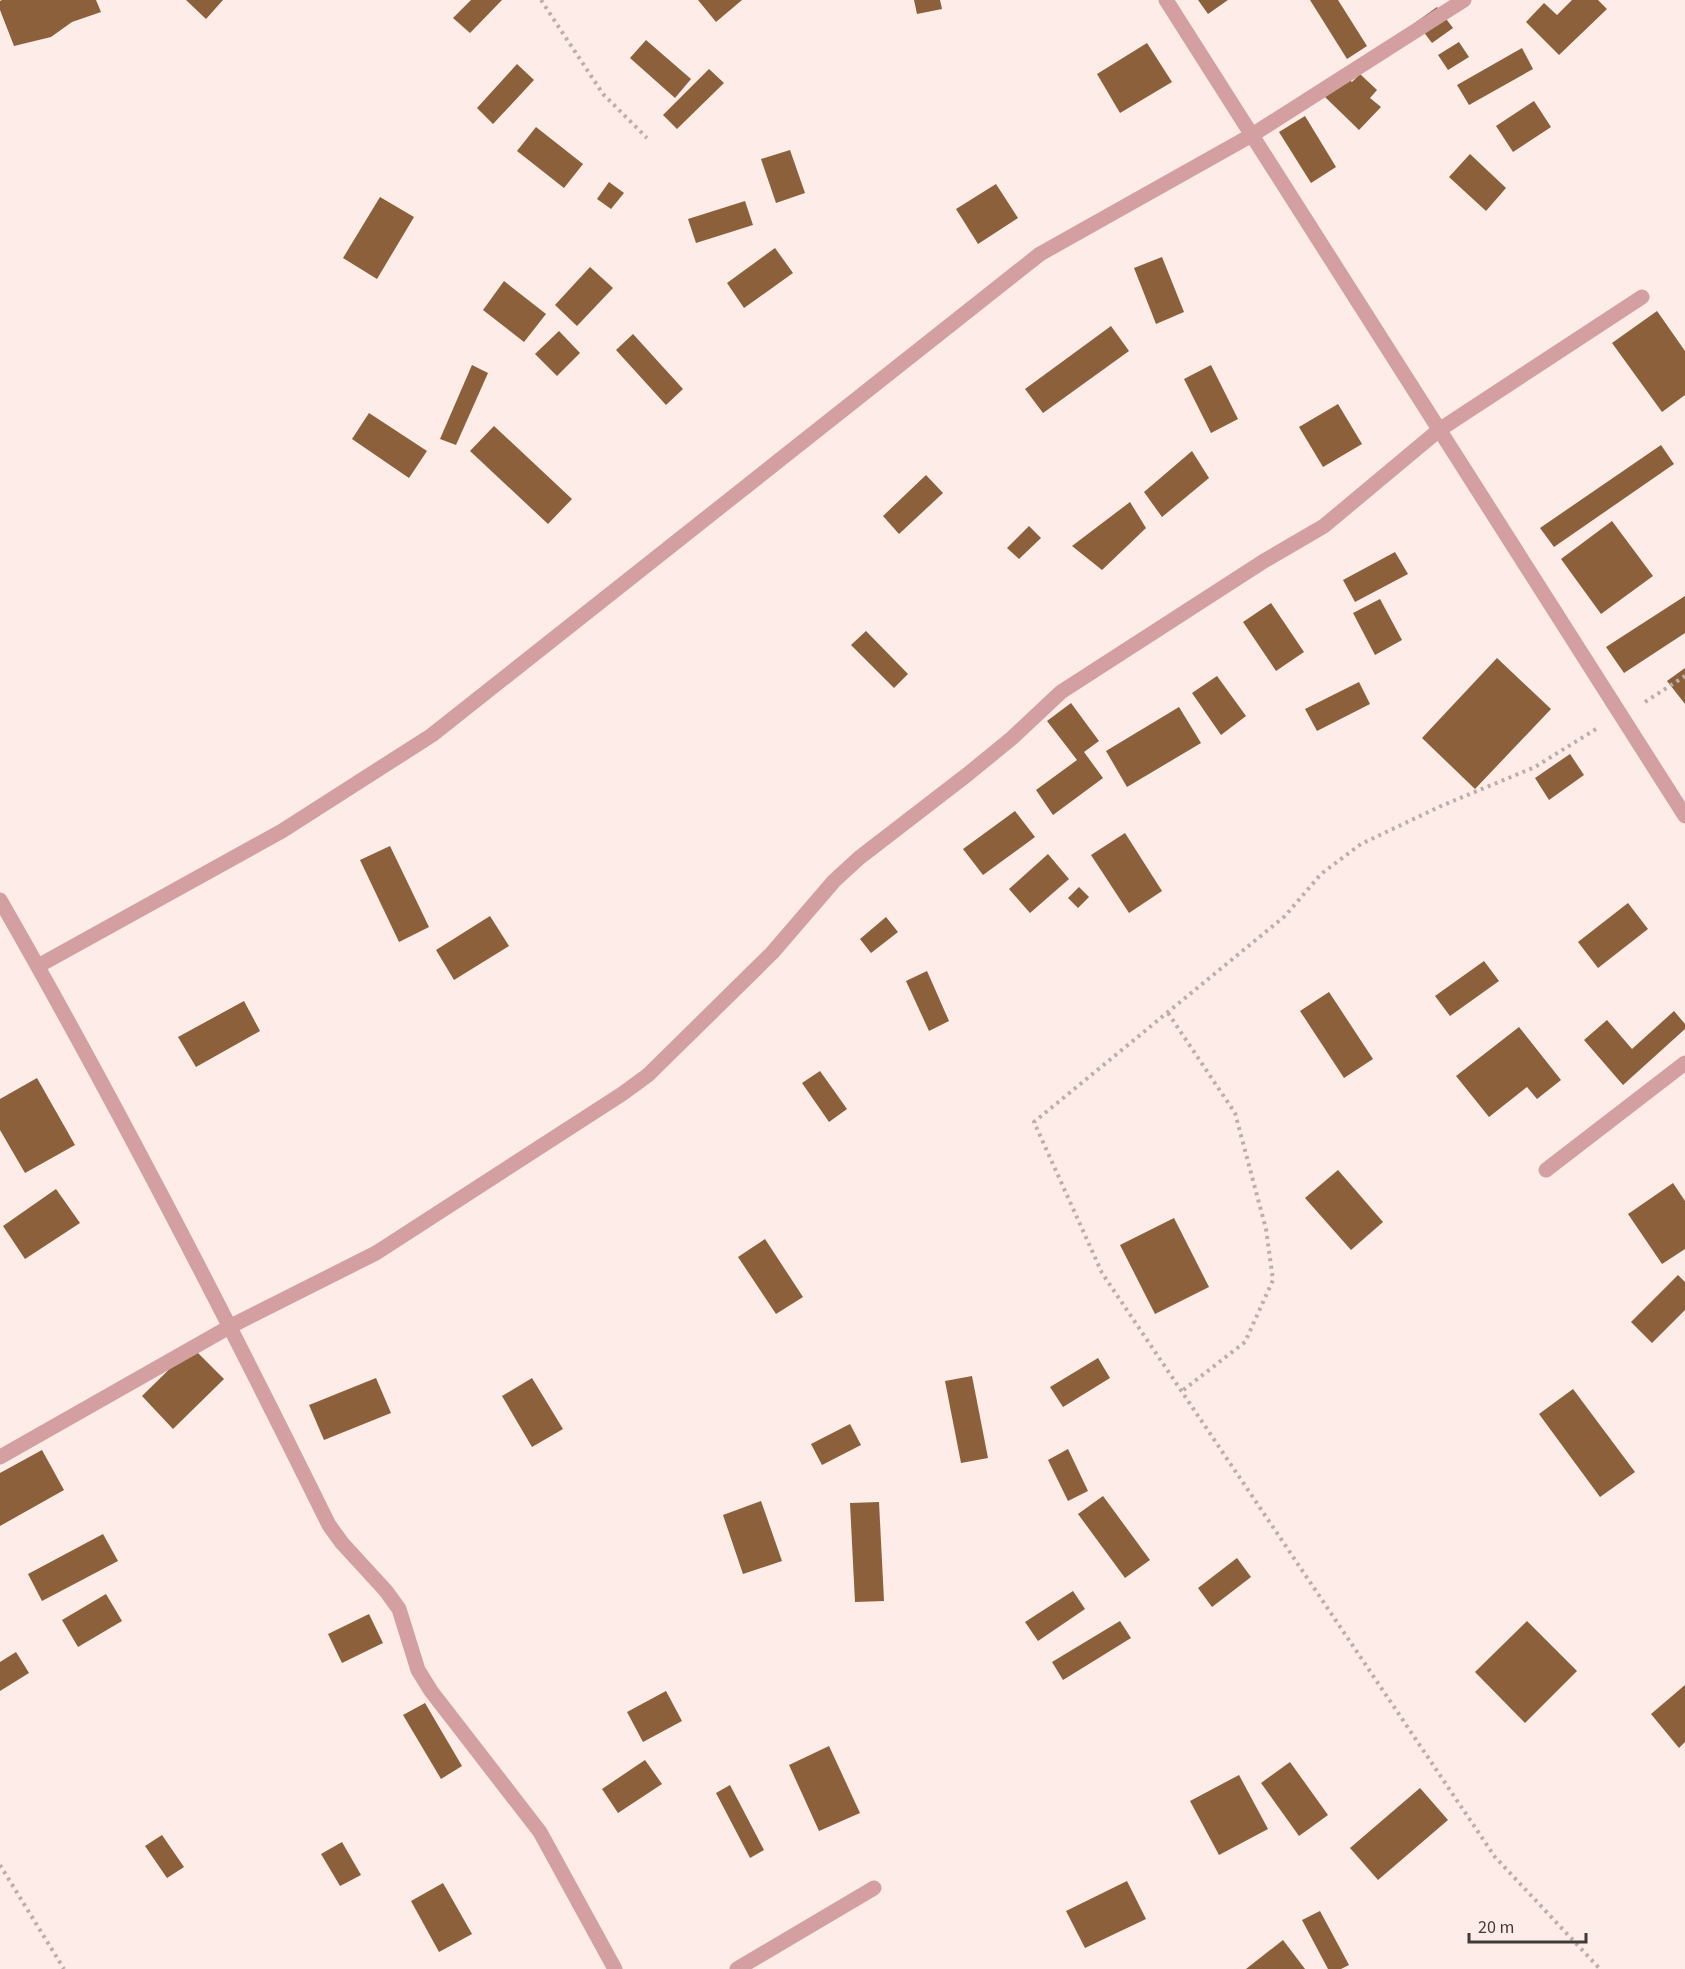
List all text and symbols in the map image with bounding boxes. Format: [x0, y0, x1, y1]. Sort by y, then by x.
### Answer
scale bar [1469, 1906, 1586, 1944]
text: 20 m [1478, 1915, 1514, 1940]

